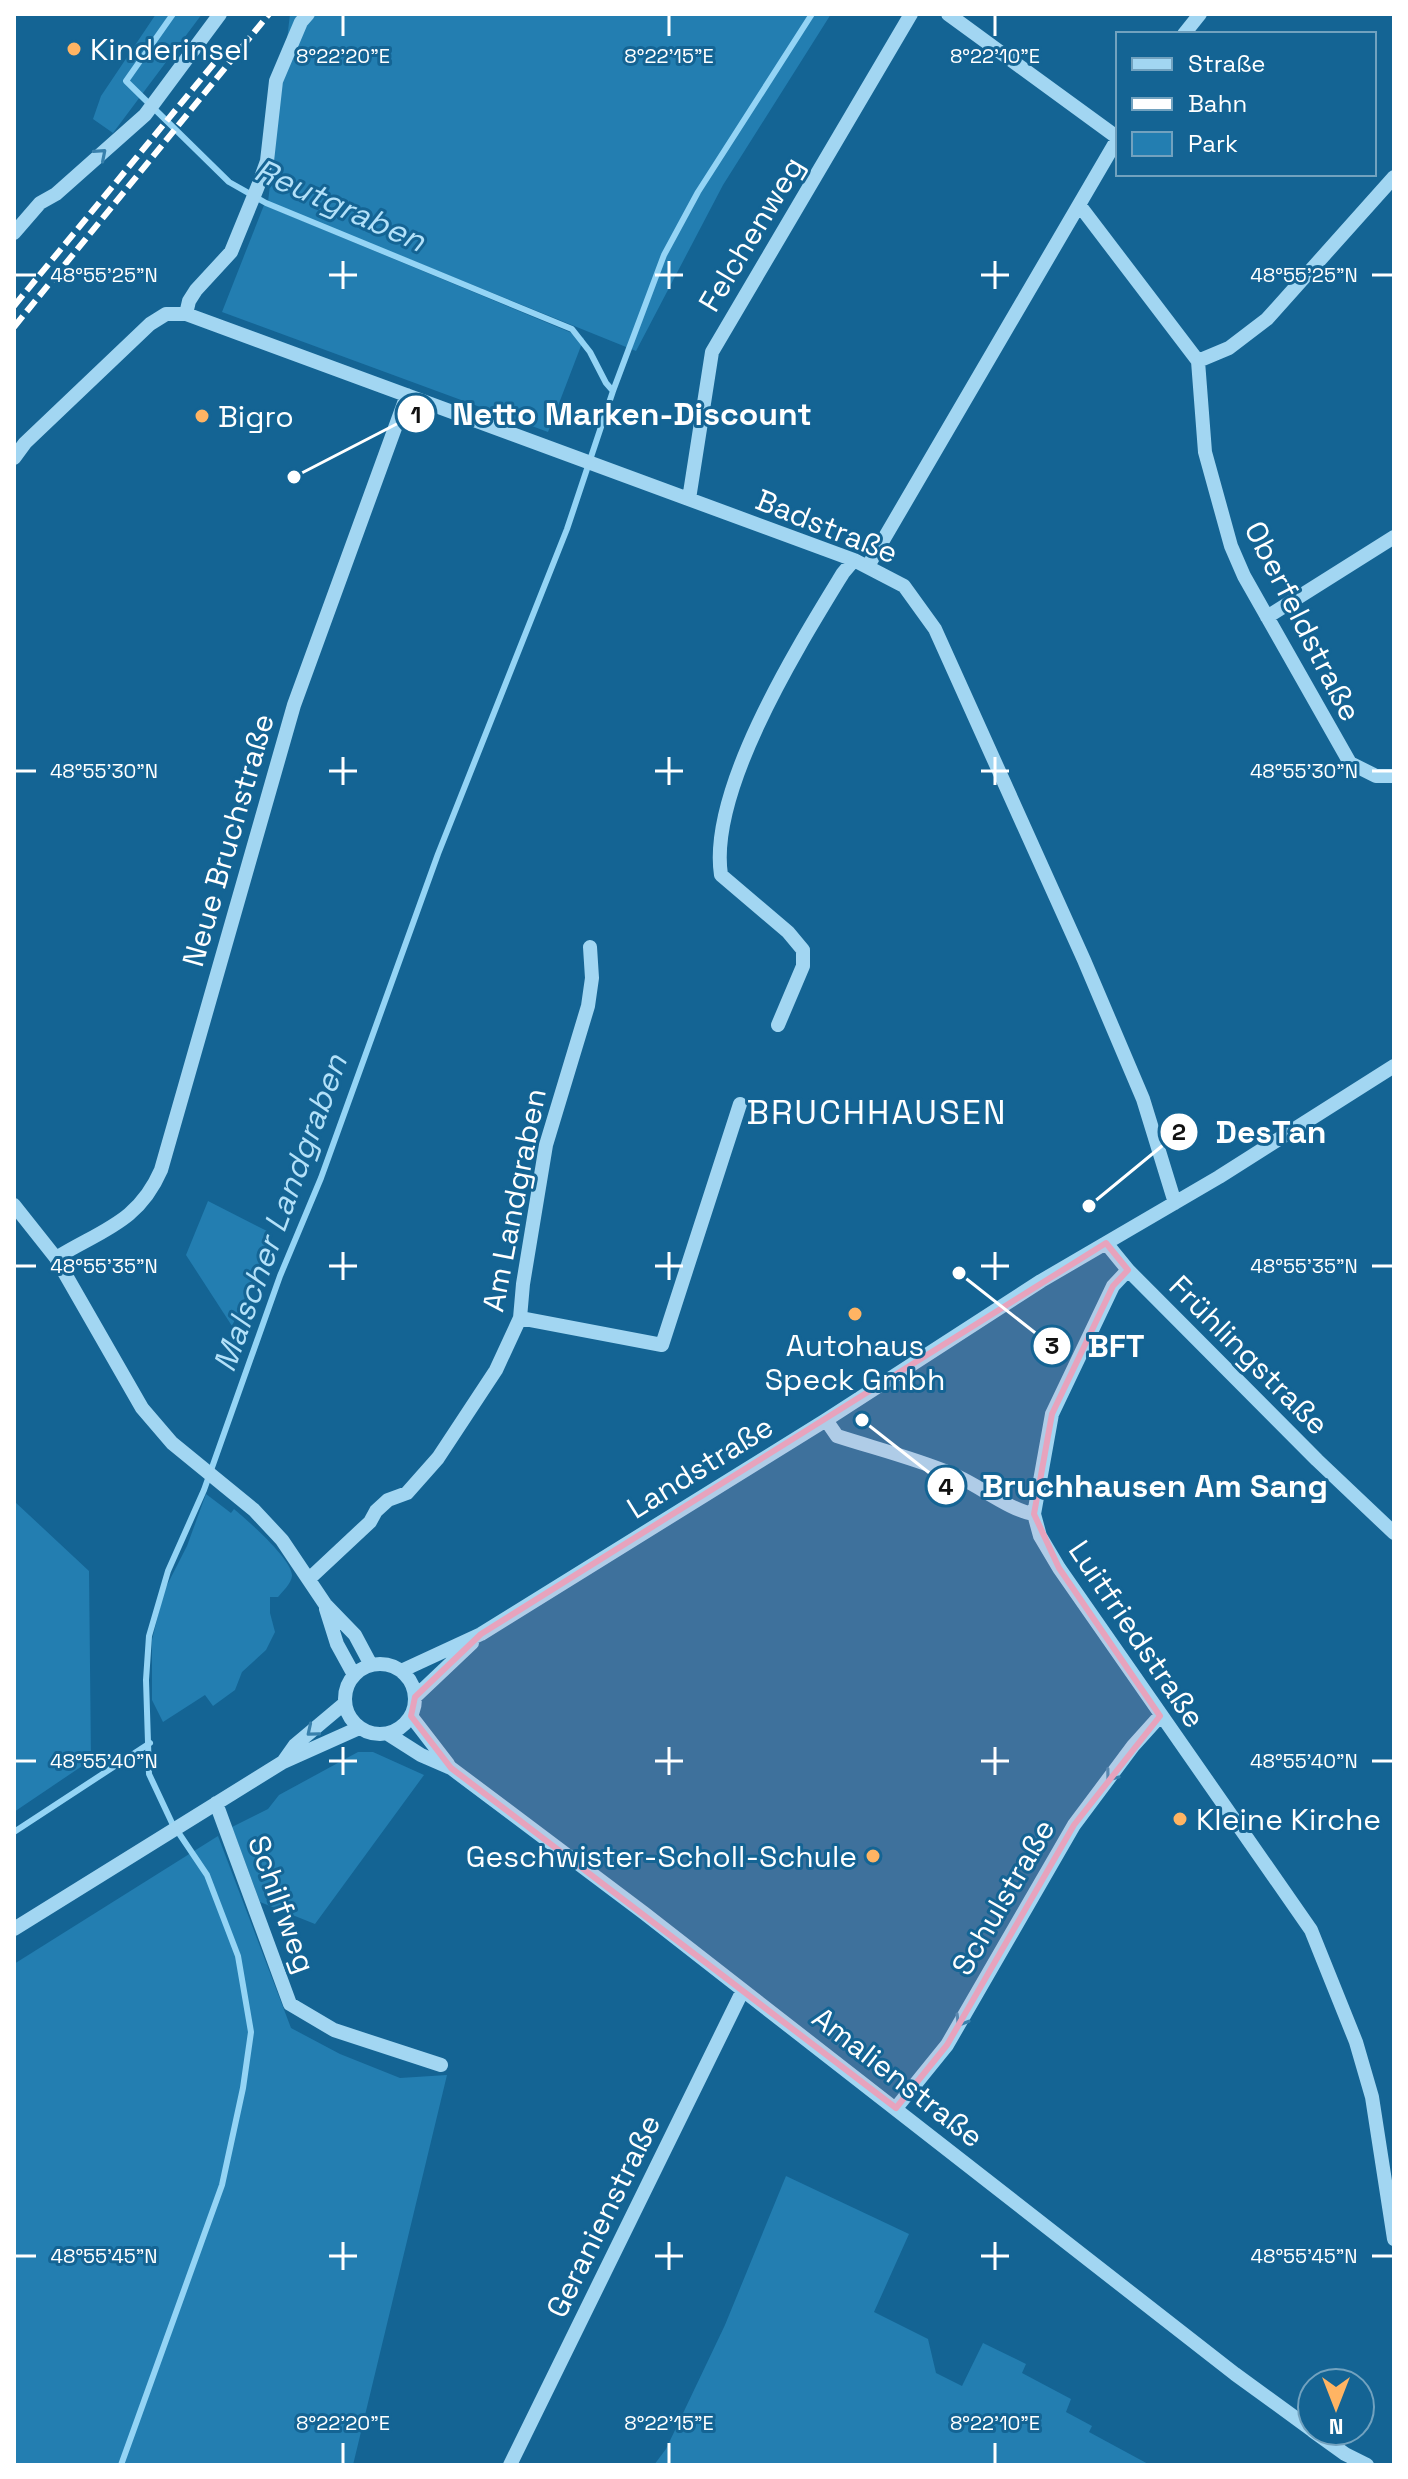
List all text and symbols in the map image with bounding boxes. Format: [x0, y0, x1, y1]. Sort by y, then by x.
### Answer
place label: Kinderinsel [90, 30, 249, 69]
legend [1116, 32, 1376, 176]
marker: Kinderinsel [65, 40, 83, 58]
text: 8°22'20"E [296, 43, 390, 69]
text: 8°22'15"E [624, 43, 714, 69]
text: 8°22'10"E [950, 43, 1040, 69]
text: Straße [1188, 48, 1265, 79]
text: Bahn [1188, 88, 1247, 119]
text: Park [1188, 128, 1238, 159]
street label: Felchenweg [689, 149, 813, 319]
one-way arrow [91, 150, 106, 164]
water label: Reutgraben [249, 150, 433, 261]
text: 48°55'25"N [50, 262, 158, 288]
text: 48°55'25"N [1250, 262, 1358, 288]
callout: Netto Marken-Discount [396, 386, 828, 442]
text: Netto Marken-Discount [452, 394, 812, 434]
place label: Bigro [218, 397, 294, 436]
text: 1 [411, 399, 421, 430]
marker: Bigro [193, 407, 211, 425]
street label: Badstraße [750, 480, 904, 572]
street label: Oberfeldstraße [1236, 514, 1370, 728]
street label: Neue Bruchstraße [173, 709, 283, 971]
text: 48°55'30"N [50, 758, 158, 784]
text: 48°55'30"N [1250, 758, 1358, 784]
water label: Malscher Landgraben [204, 1048, 356, 1377]
street label: Am Landgraben [473, 1085, 555, 1315]
district label: BRUCHHAUSEN [746, 1091, 1008, 1134]
callout: DesTan [1159, 1104, 1342, 1160]
text: DesTan [1216, 1112, 1326, 1152]
text: 2 [1172, 1116, 1186, 1147]
text: 48°55'35"N [50, 1253, 158, 1279]
text: 48°55'35"N [1250, 1253, 1358, 1279]
street label: Frühlingstraße [1161, 1267, 1337, 1443]
marker: Autohaus Speck Gmbh [846, 1305, 864, 1323]
callout: BFT [1032, 1318, 1161, 1374]
place label: Autohaus Speck Gmbh [765, 1326, 945, 1399]
text: BFT [1087, 1326, 1145, 1366]
text: 3 [1045, 1330, 1059, 1361]
street label: Landstraße [620, 1407, 780, 1527]
callout: Bruchhausen Am Sang [926, 1458, 1345, 1514]
text: Bruchhausen Am Sang [982, 1466, 1328, 1506]
text: 4 [938, 1471, 954, 1502]
street label: Luitfriedstraße [1060, 1533, 1214, 1735]
one-way arrow [307, 1721, 321, 1736]
text: 48°55'40"N [50, 1748, 158, 1774]
text: 48°55'40"N [1250, 1748, 1358, 1774]
one-way arrow [1106, 1767, 1120, 1781]
place label: Kleine Kirche [1196, 1800, 1381, 1839]
marker: Kleine Kirche [1171, 1810, 1189, 1828]
street label: Schulstraße [943, 1812, 1063, 1982]
street label: Schilfweg [239, 1830, 325, 1978]
place label: Geschwister-Scholl-Schule [466, 1837, 857, 1876]
marker: Geschwister-Scholl-Schule [864, 1847, 882, 1865]
street label: Amalienstraße [805, 1998, 991, 2156]
one-way arrow [955, 2012, 971, 2027]
street label: Geranienstraße [537, 2108, 669, 2324]
text: 48°55'45"N [51, 2243, 157, 2269]
text: 48°55'45"N [1251, 2243, 1357, 2269]
north arrow [1296, 2367, 1376, 2447]
text: 8°22'20"E [296, 2410, 390, 2436]
text: 8°22'15"E [624, 2410, 714, 2436]
text: 8°22'10"E [950, 2410, 1040, 2436]
text: N [1329, 2413, 1343, 2441]

